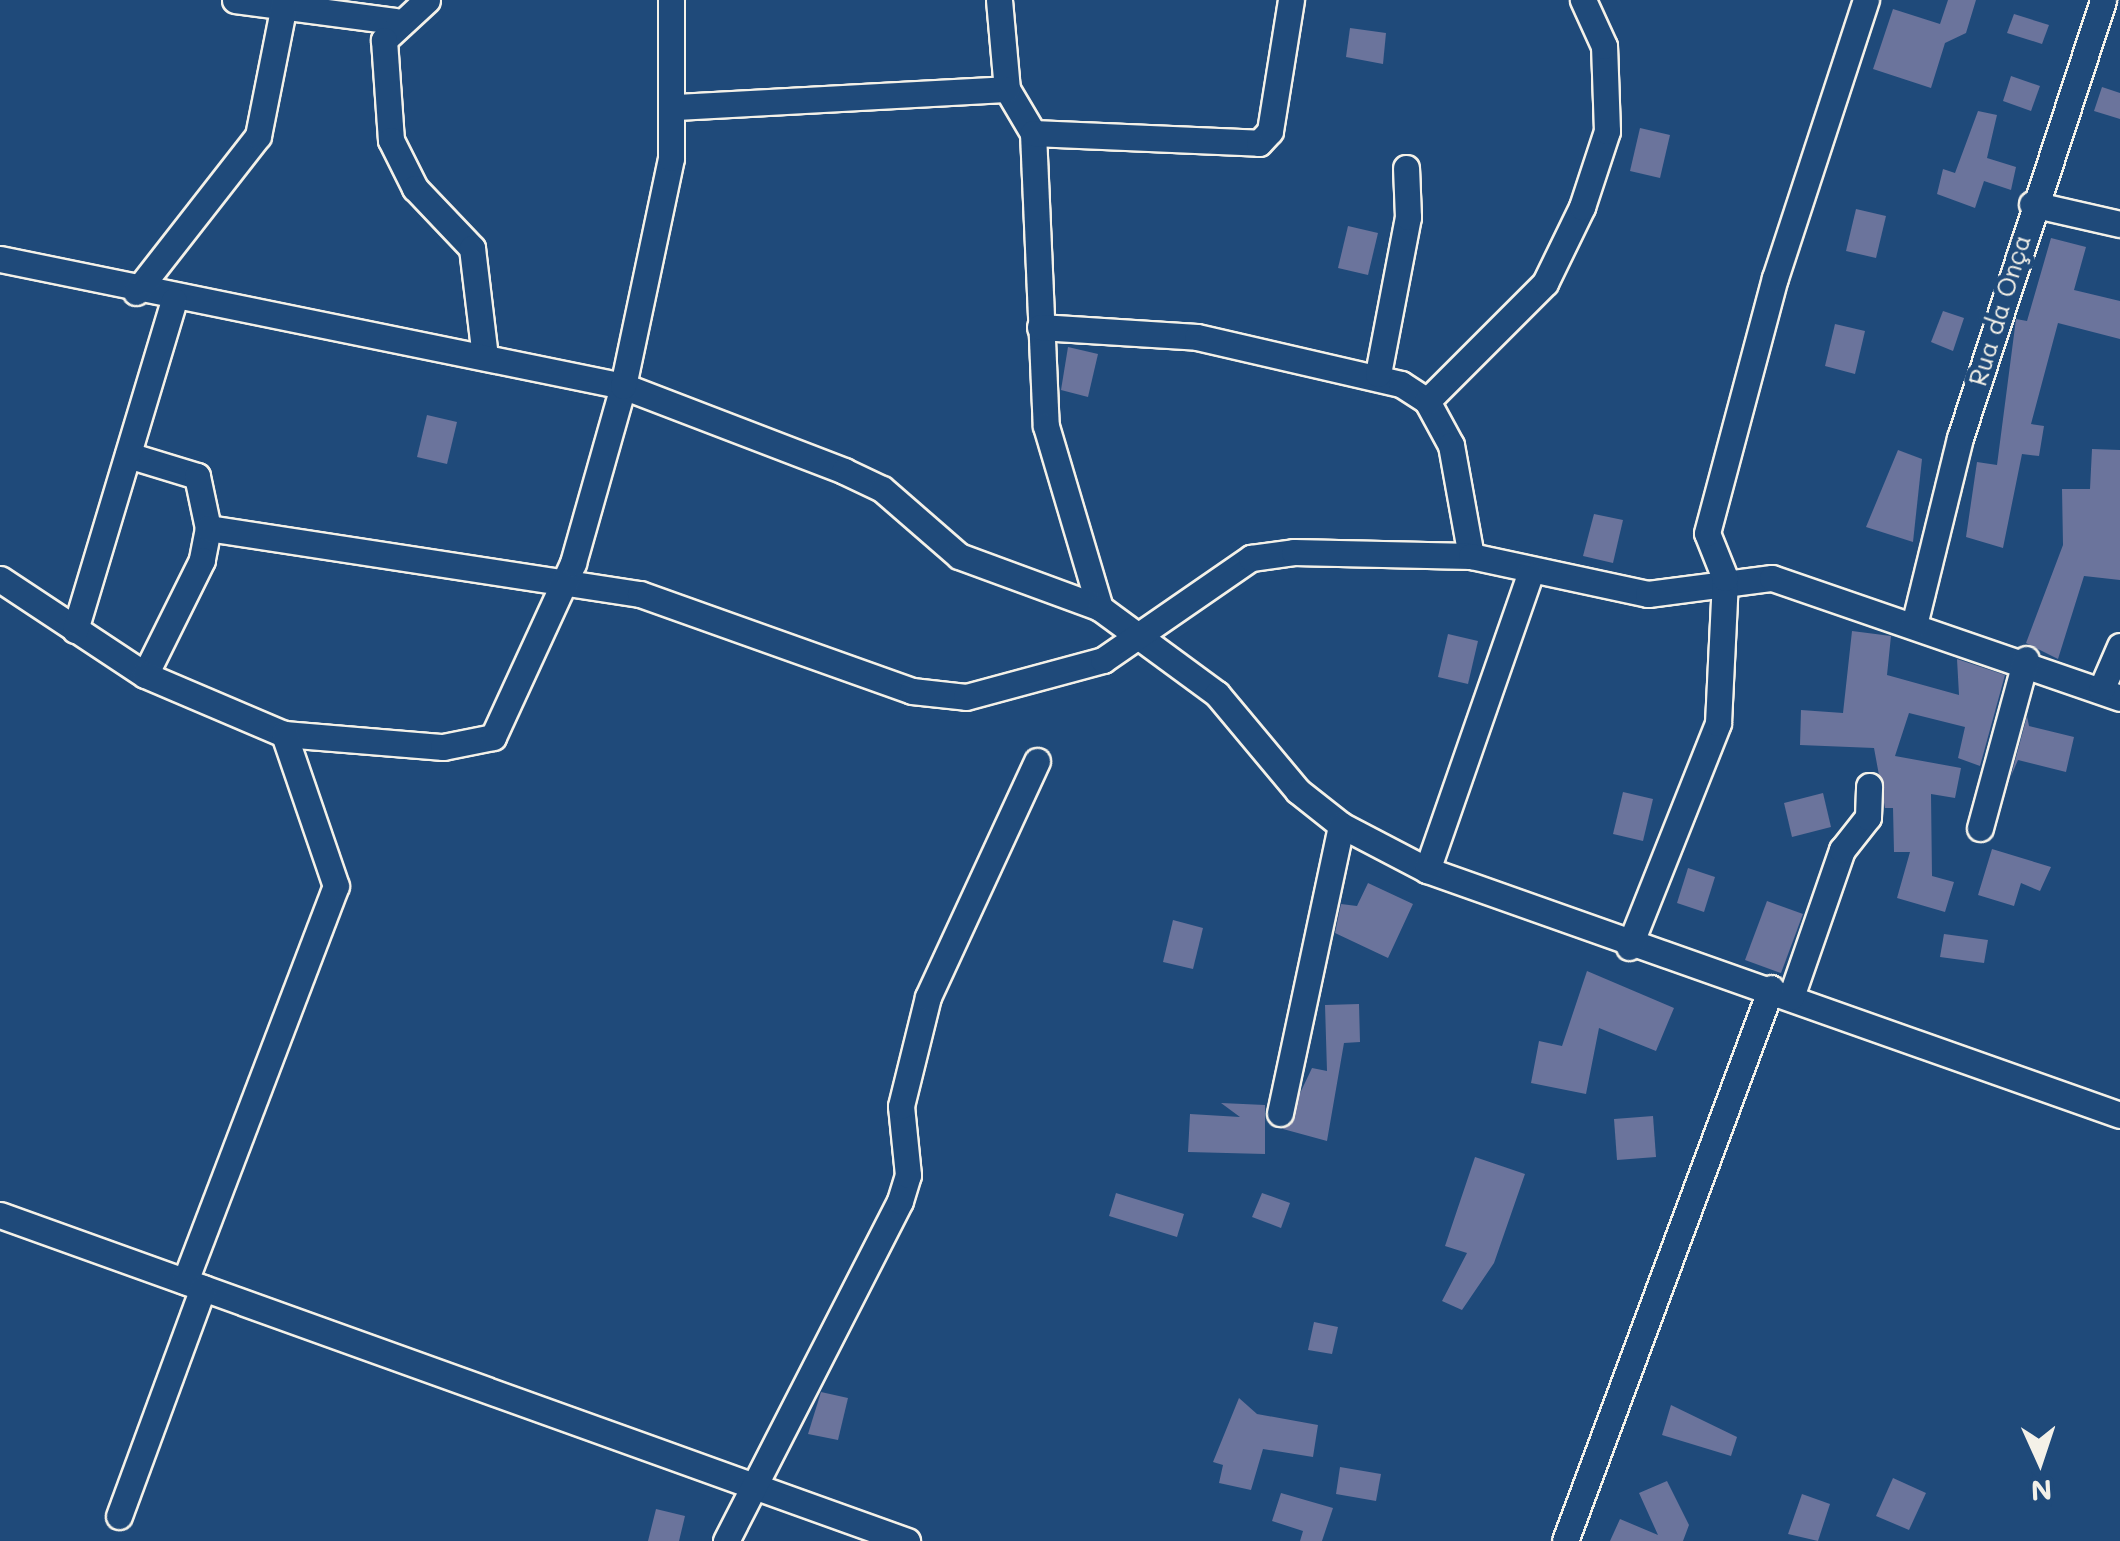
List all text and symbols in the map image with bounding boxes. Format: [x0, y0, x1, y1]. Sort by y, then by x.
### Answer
street label: Rua da Onça [1962, 231, 2036, 389]
north arrow [1990, 1411, 2090, 1511]
text: N [2030, 1472, 2053, 1509]

